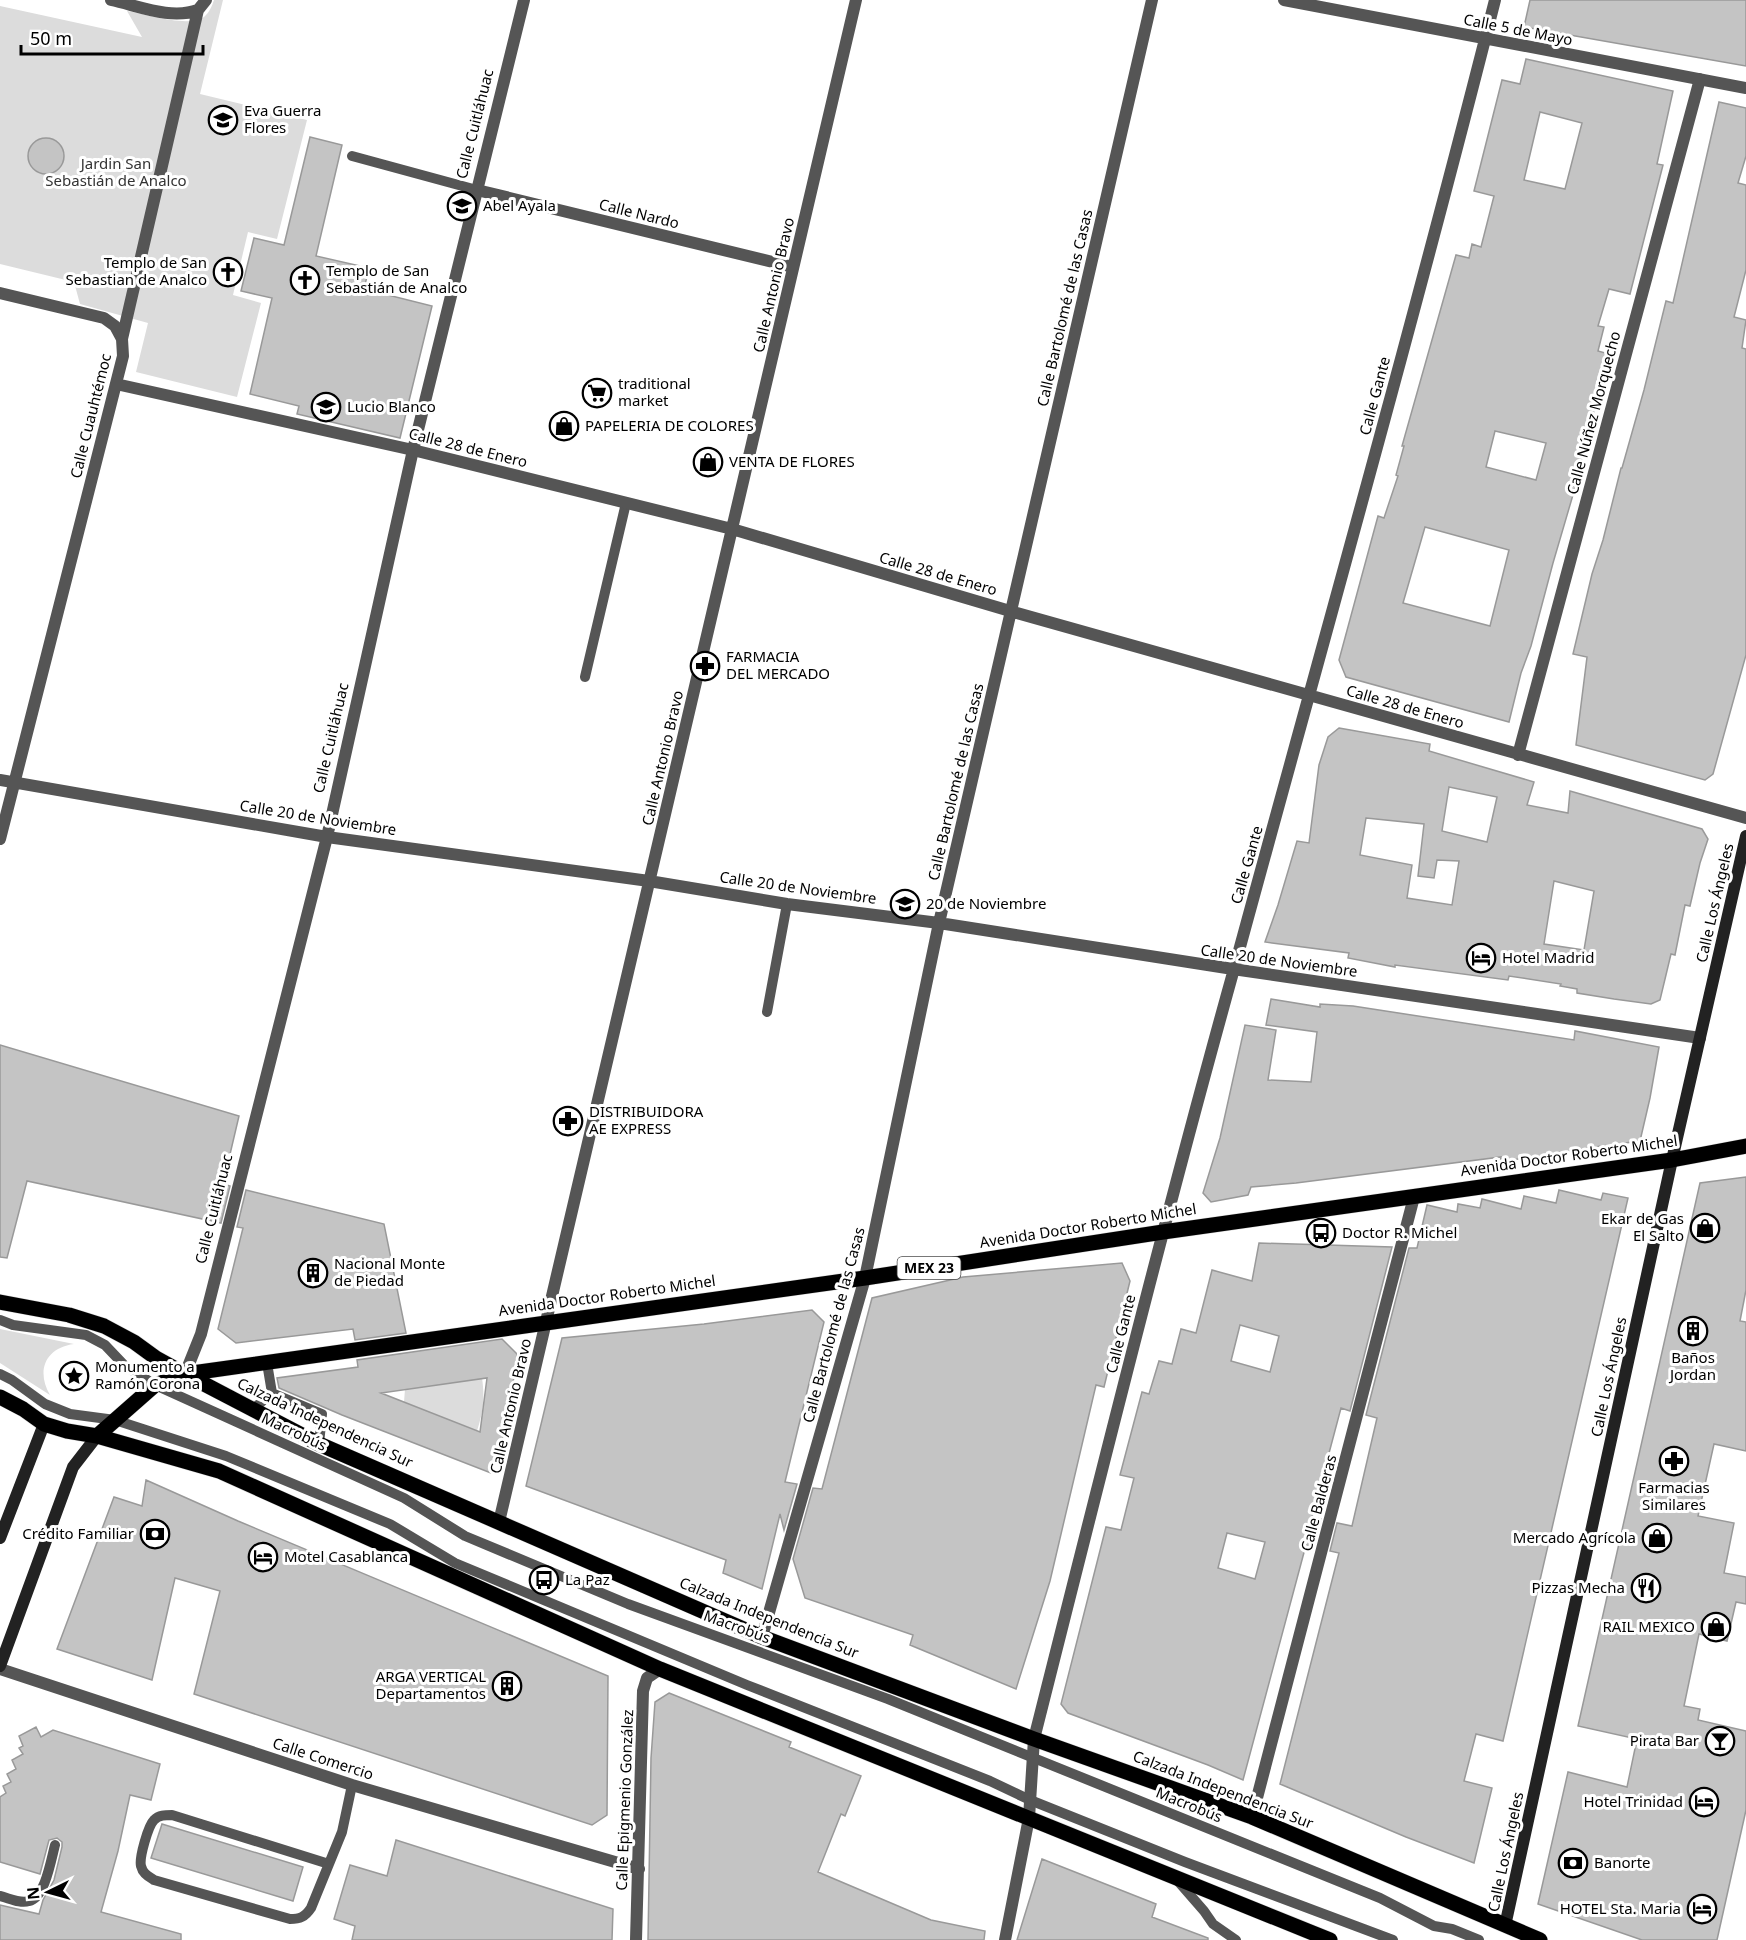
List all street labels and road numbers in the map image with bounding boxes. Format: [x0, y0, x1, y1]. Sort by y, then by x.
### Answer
street label: Calle 5 de Mayo [1462, 9, 1574, 49]
street label: Calle Cuitláhuac [451, 67, 497, 181]
street label: Calle Nardo [597, 193, 681, 233]
street label: Calle Bartolomé de las Casas [1032, 207, 1096, 408]
street label: Calle Antonio Bravo [748, 215, 798, 354]
street label: Calle Núñez Morquecho [1562, 329, 1624, 497]
street label: Calle Cuauhtémoc [65, 351, 115, 480]
street label: Calle Gante [1354, 354, 1394, 437]
street label: Calle 28 de Enero [407, 423, 530, 471]
street label: Calle 28 de Enero [877, 547, 1000, 599]
street label: Calle 28 de Enero [1344, 680, 1467, 732]
street label: Calle Cuitláhuac [308, 681, 352, 795]
street label: Calle Bartolomé de las Casas [923, 681, 987, 882]
street label: Calle Antonio Bravo [637, 688, 687, 827]
street label: Calle 20 de Noviembre [238, 795, 398, 839]
street label: Calle Gante [1225, 823, 1267, 906]
street label: Calle Los Ángeles [1691, 841, 1738, 964]
street label: Calle 20 de Noviembre [718, 866, 878, 908]
street label: Calle 20 de Noviembre [1199, 939, 1359, 981]
street label: Avenida Doctor Roberto Michel [1459, 1130, 1679, 1180]
street label: Calle Cuitláhuac [190, 1152, 236, 1266]
street label: Avenida Doctor Roberto Michel [978, 1198, 1198, 1252]
street label: Calle Bartolomé de las Casas [797, 1225, 869, 1425]
road number: MEX 23 [898, 1257, 960, 1279]
street label: Avenida Doctor Roberto Michel [497, 1270, 717, 1320]
street label: Calle Gante [1101, 1292, 1139, 1375]
street label: Calle Los Ángeles [1586, 1315, 1630, 1439]
street label: Calle Antonio Bravo [485, 1336, 535, 1475]
street label: Calzada Independencia Sur [234, 1372, 417, 1472]
street label: Macrobús [259, 1407, 330, 1455]
street label: Calle Balderas [1296, 1452, 1341, 1553]
street label: Calzada Independencia Sur [677, 1572, 862, 1662]
street label: Macrobús [701, 1605, 774, 1647]
street label: Calle Epigmenio González [611, 1709, 637, 1891]
street label: Calle Comercio [270, 1732, 376, 1784]
street label: Calzada Independencia Sur [1130, 1745, 1316, 1833]
street label: Macrobús [1153, 1782, 1226, 1826]
street label: Calle Los Ángeles [1483, 1790, 1527, 1914]

